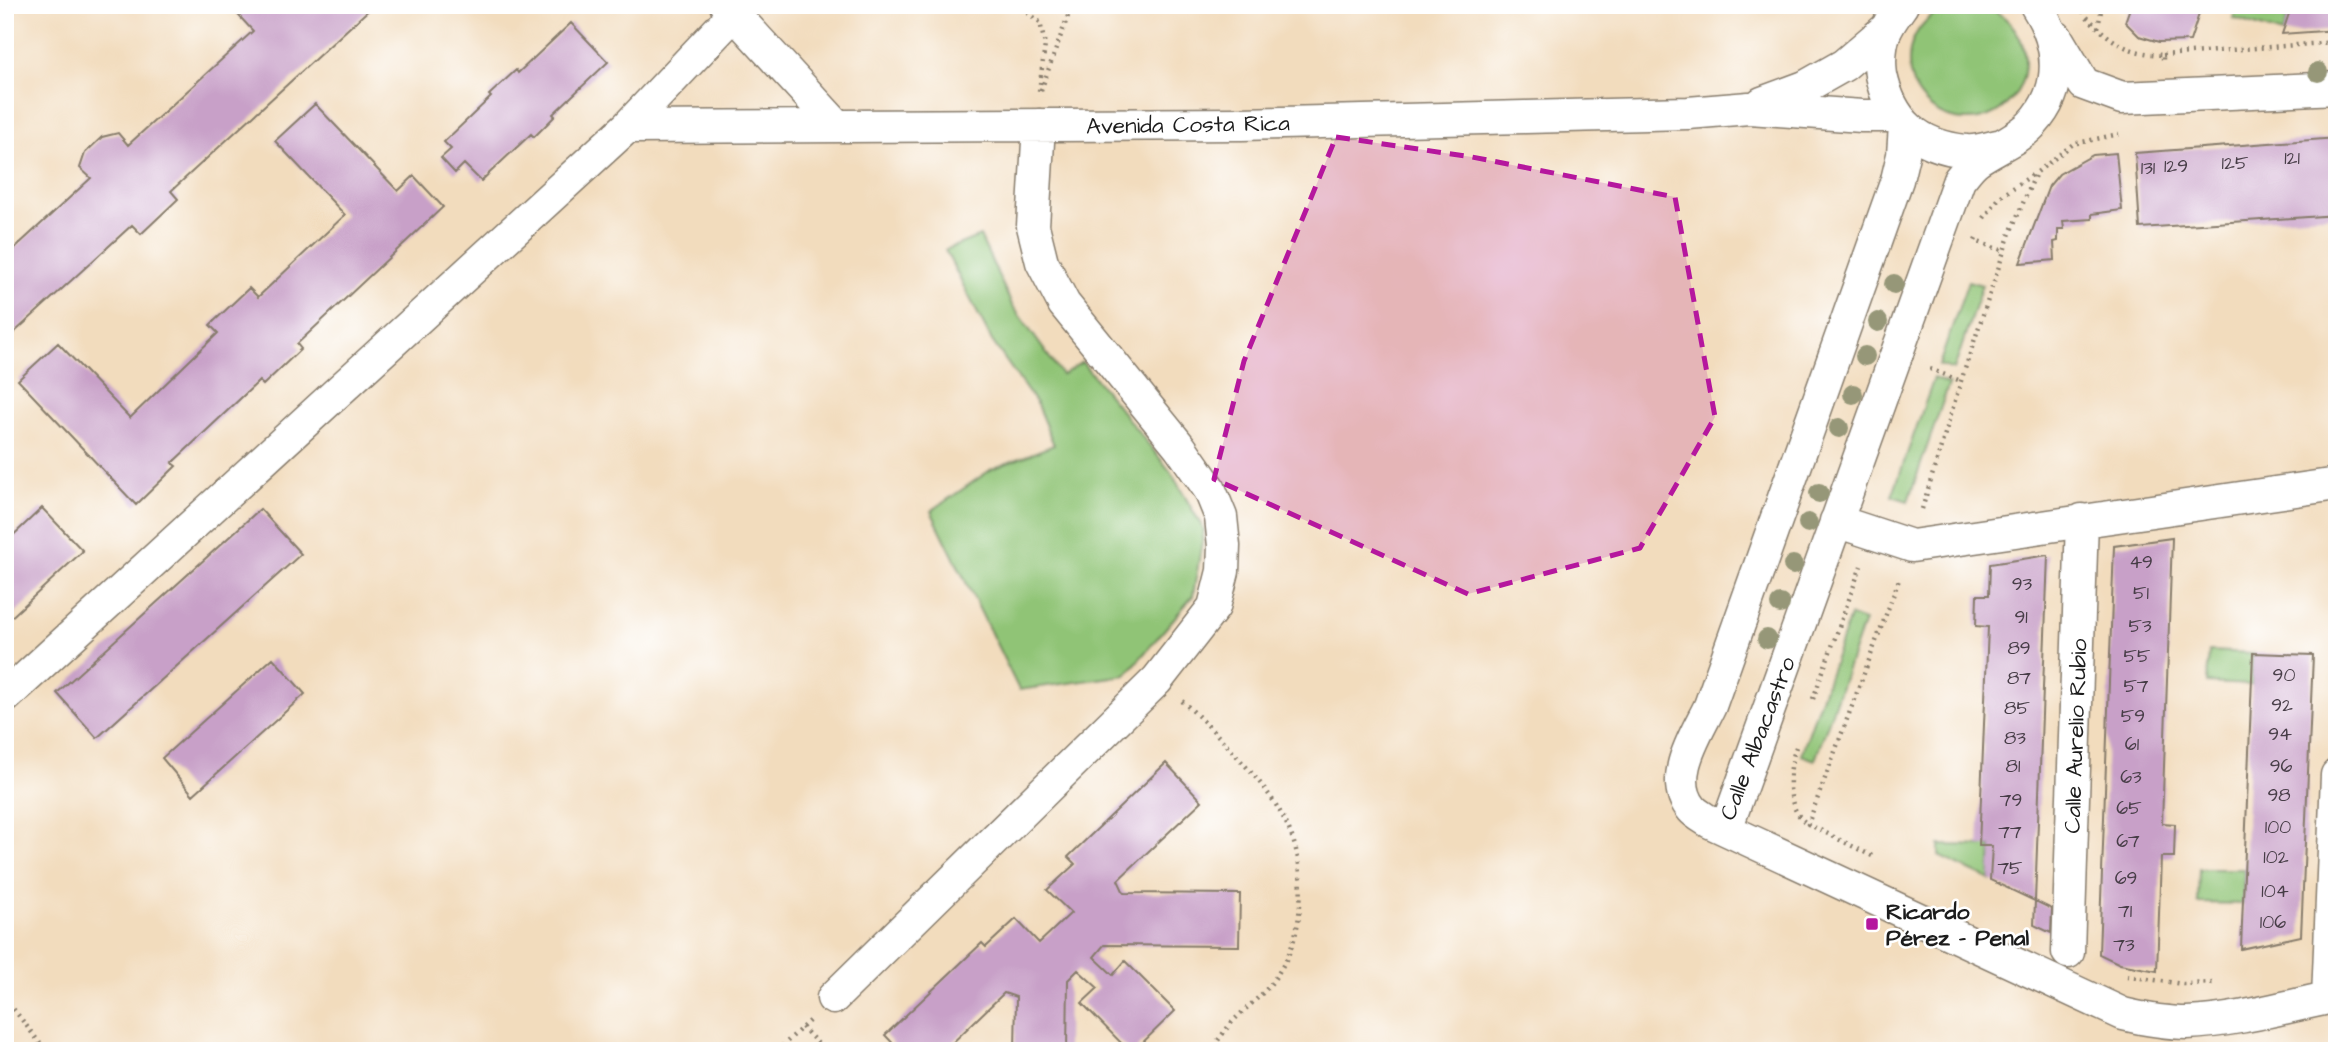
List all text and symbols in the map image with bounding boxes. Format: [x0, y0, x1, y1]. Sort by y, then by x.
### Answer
street label: Avenida Costa Rica [1086, 107, 1291, 143]
house number: 121 [2284, 145, 2300, 172]
house number: 125 [2222, 150, 2249, 177]
house number: 129 [2164, 153, 2188, 180]
house number: 131 [2141, 155, 2156, 182]
house number: 49 [2129, 549, 2153, 576]
house number: 93 [2012, 571, 2033, 598]
house number: 51 [2133, 580, 2150, 607]
house number: 91 [2014, 604, 2028, 631]
house number: 53 [2128, 613, 2152, 640]
house number: 89 [2007, 635, 2031, 662]
street label: Calle Aurelio Rubio [2057, 638, 2095, 834]
house number: 55 [2124, 643, 2151, 670]
street label: Calle Albacastro [1712, 652, 1804, 825]
house number: 90 [2273, 662, 2295, 689]
house number: 87 [2007, 665, 2031, 692]
house number: 57 [2123, 673, 2149, 700]
house number: 92 [2271, 692, 2293, 719]
house number: 85 [2004, 695, 2030, 722]
house number: 59 [2121, 703, 2145, 730]
house number: 94 [2268, 721, 2292, 748]
house number: 83 [2004, 725, 2026, 752]
house number: 61 [2125, 731, 2140, 758]
house number: 81 [2006, 753, 2021, 780]
house number: 96 [2270, 753, 2292, 780]
house number: 63 [2120, 764, 2142, 791]
house number: 98 [2267, 782, 2291, 809]
house number: 79 [2000, 787, 2022, 814]
house number: 65 [2116, 795, 2142, 822]
house number: 100 [2265, 814, 2291, 841]
house number: 77 [1998, 819, 2022, 846]
house number: 67 [2116, 828, 2140, 855]
house number: 102 [2263, 844, 2289, 871]
house number: 75 [1997, 855, 2023, 882]
house number: 69 [2115, 865, 2137, 892]
house number: 104 [2261, 878, 2289, 905]
place label: Ricardo Pérez – Penal [1886, 896, 2030, 954]
house number: 71 [2118, 898, 2133, 925]
house number: 106 [2260, 909, 2286, 936]
marker: Ricardo Pérez – Penal [1864, 916, 1880, 932]
house number: 73 [2113, 932, 2135, 959]

